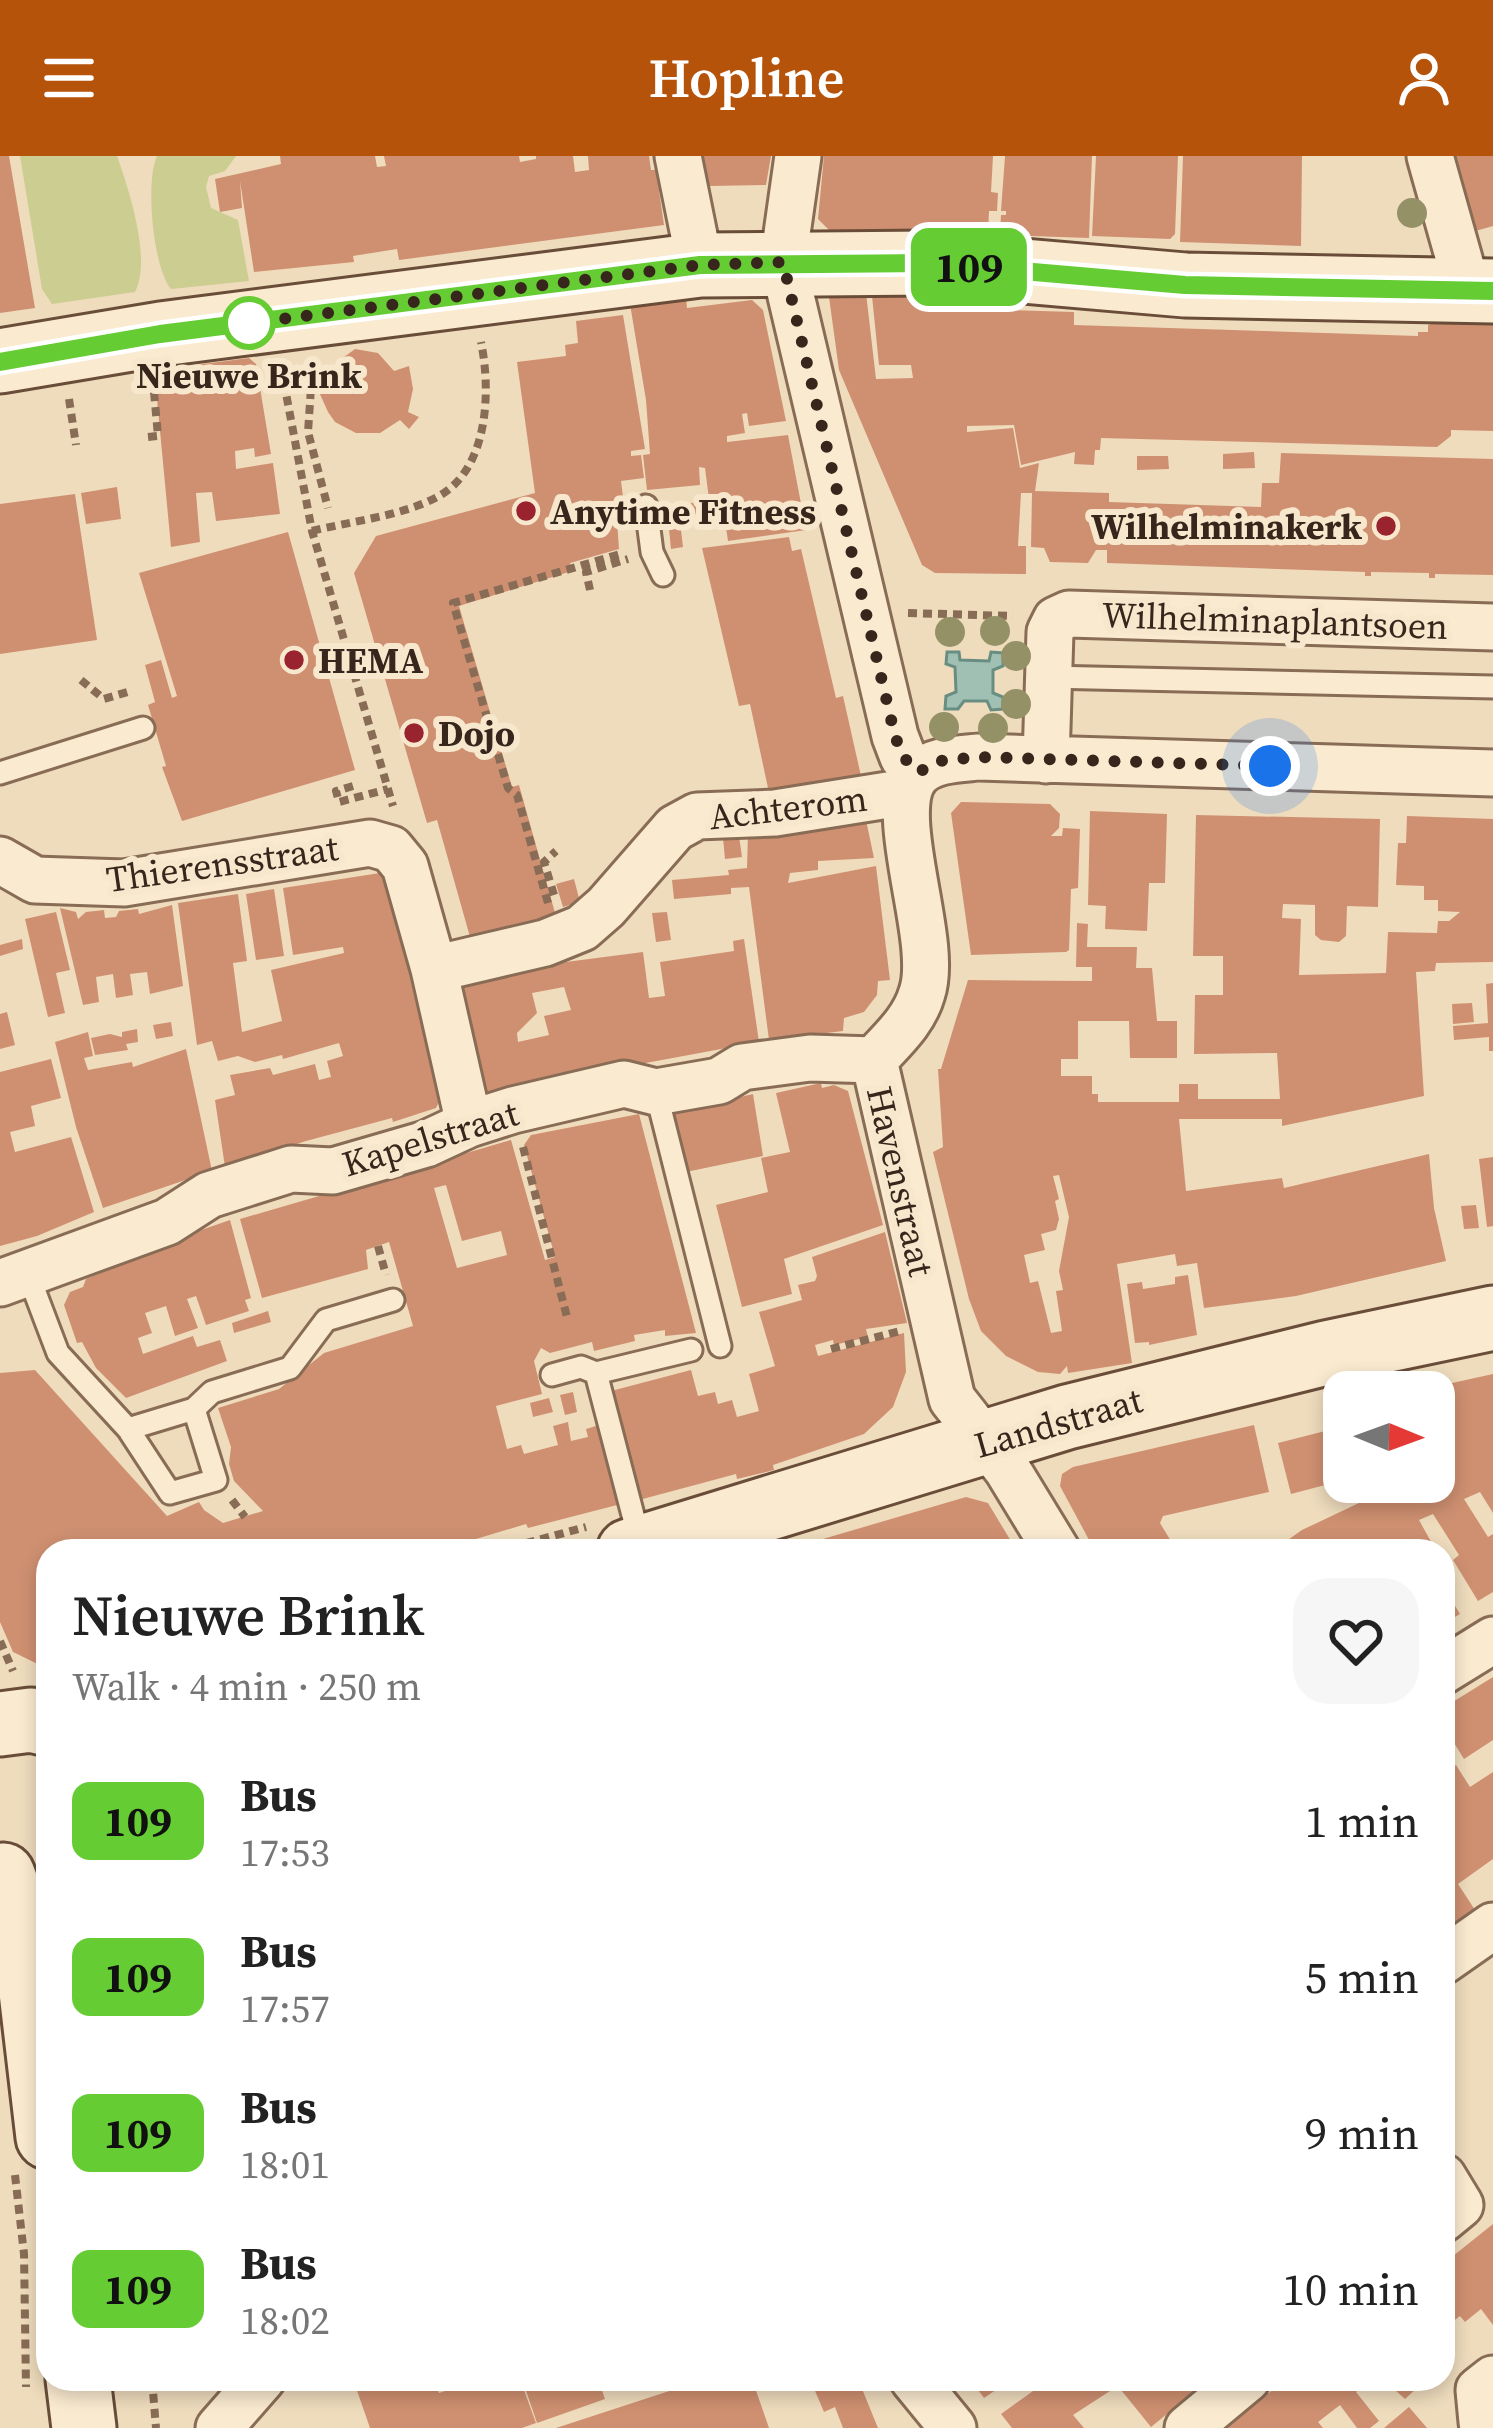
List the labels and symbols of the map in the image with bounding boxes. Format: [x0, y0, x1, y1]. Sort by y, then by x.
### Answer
line badge: 109 [900, 228, 1038, 306]
marker: Nieuwe Brink [224, 298, 274, 348]
place label: Nieuwe Brink [136, 351, 362, 400]
place label: Anytime Fitness [550, 487, 816, 536]
marker: Anytime Fitness [513, 498, 539, 524]
place label: Wilhelminakerk [1091, 502, 1362, 551]
marker: Wilhelminakerk [1373, 513, 1399, 539]
street label: Wilhelminaplantsoen [1101, 590, 1449, 651]
place label: HEMA [318, 636, 424, 685]
marker: HEMA [281, 647, 307, 673]
place label: Dojo [438, 709, 515, 758]
marker: Dojo [401, 720, 427, 746]
your location [1240, 736, 1300, 796]
street label: Achterom [706, 773, 870, 841]
street label: Thierensstraat [103, 823, 341, 904]
street label: Havenstraat [855, 1081, 946, 1281]
street label: Kapelstraat [336, 1088, 524, 1188]
north arrow [1323, 1371, 1455, 1503]
street label: Landstraat [969, 1375, 1148, 1470]

